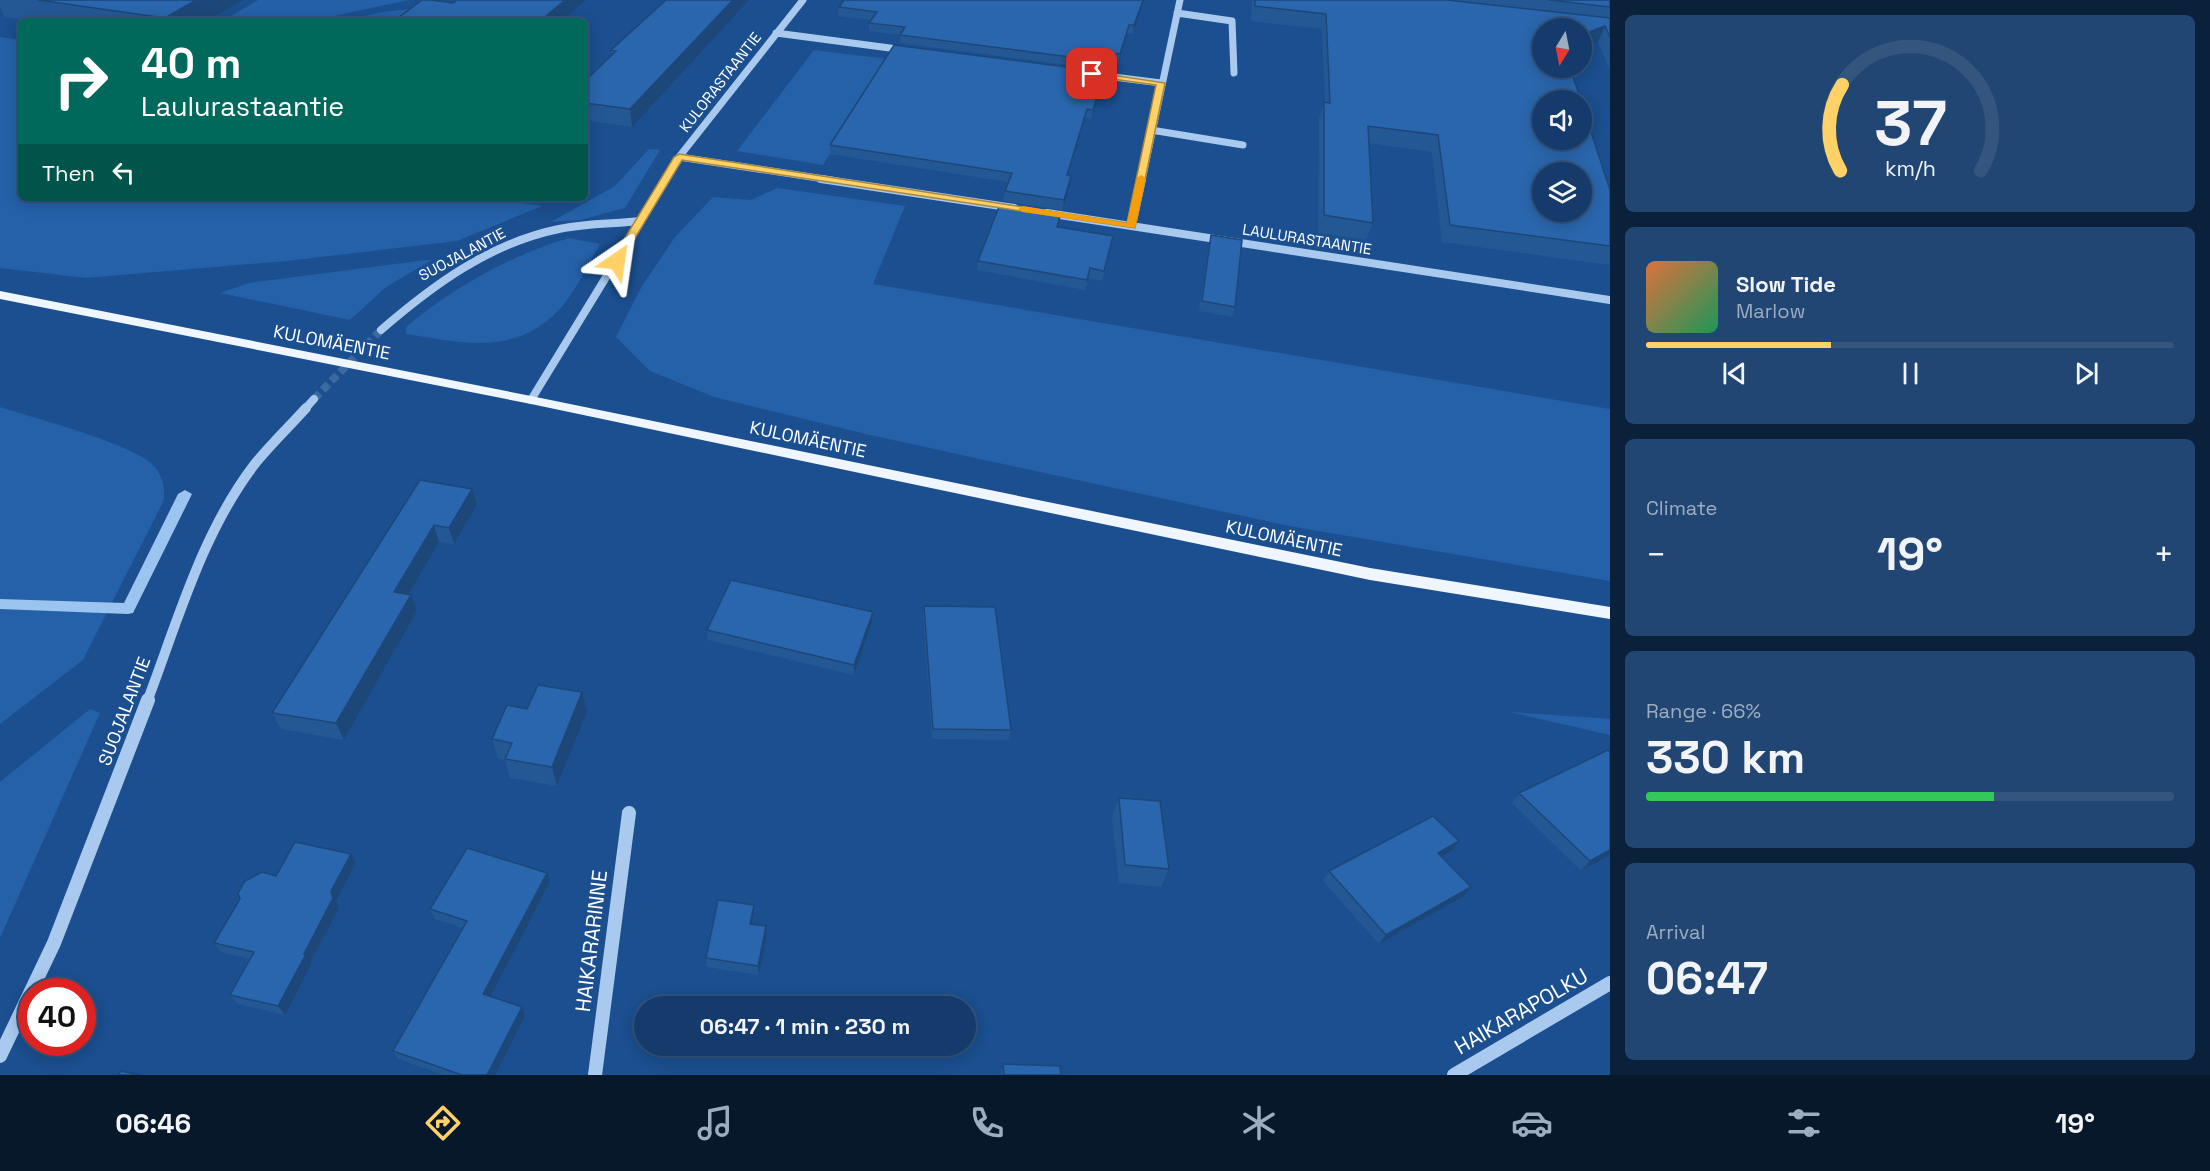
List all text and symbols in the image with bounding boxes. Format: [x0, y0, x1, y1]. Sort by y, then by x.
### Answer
north arrow [1532, 18, 1592, 78]
map controls [1532, 18, 1592, 222]
street label: KULORASTAANTIE [675, 28, 765, 136]
text: 40 m [141, 37, 241, 90]
icon: right [42, 42, 120, 120]
pin [1066, 48, 1117, 99]
icon: arrive [1075, 57, 1108, 90]
text: 37 [1874, 84, 1946, 163]
text: Laulurastaantie [141, 89, 344, 124]
button: sound [1532, 90, 1592, 150]
text: km/h [1884, 155, 1936, 182]
icon: left [107, 156, 140, 189]
text: Then [42, 159, 95, 187]
button: layers [1532, 162, 1592, 222]
street label: LAULURASTAANTIE [1241, 219, 1373, 259]
street label: SUOJALANTIE [415, 223, 509, 285]
position arrow [585, 229, 649, 293]
text: Slow Tide [1736, 270, 1836, 298]
text: Marlow [1736, 298, 1805, 324]
street label: KULOMÄENTIE [272, 319, 392, 365]
icon: previous [1718, 357, 1751, 390]
icon: pause [1894, 357, 1927, 390]
icon: next [2070, 357, 2103, 390]
street label: KULOMÄENTIE [748, 415, 868, 463]
text: Climate [1646, 495, 1717, 521]
street label: KULOMÄENTIE [1224, 514, 1344, 562]
text: 19° [1877, 526, 1943, 583]
text: − [1646, 534, 1666, 576]
text: + [2154, 534, 2174, 576]
street label: SUOJALANTIE [93, 653, 155, 769]
text: Range · 66% [1646, 698, 1761, 724]
text: 330 km [1646, 729, 1805, 786]
street label: HAIKARARINNE [569, 869, 613, 1013]
text: Arrival [1646, 919, 1705, 945]
text: 06:47 [1646, 950, 1768, 1007]
street label: HAIKARAPOLKU [1449, 962, 1593, 1060]
speed limit sign: 40 [18, 978, 96, 1056]
text: 06:47 · 1 min · 230 m [700, 1012, 910, 1040]
icon: directions [422, 1102, 464, 1144]
icon: music [694, 1102, 736, 1144]
icon: phone [966, 1102, 1008, 1144]
icon: climate [1238, 1102, 1280, 1144]
icon: car [1511, 1102, 1553, 1144]
icon: filters [1783, 1102, 1825, 1144]
text: 06:46 [115, 1106, 191, 1141]
text: 19° [2055, 1106, 2095, 1141]

